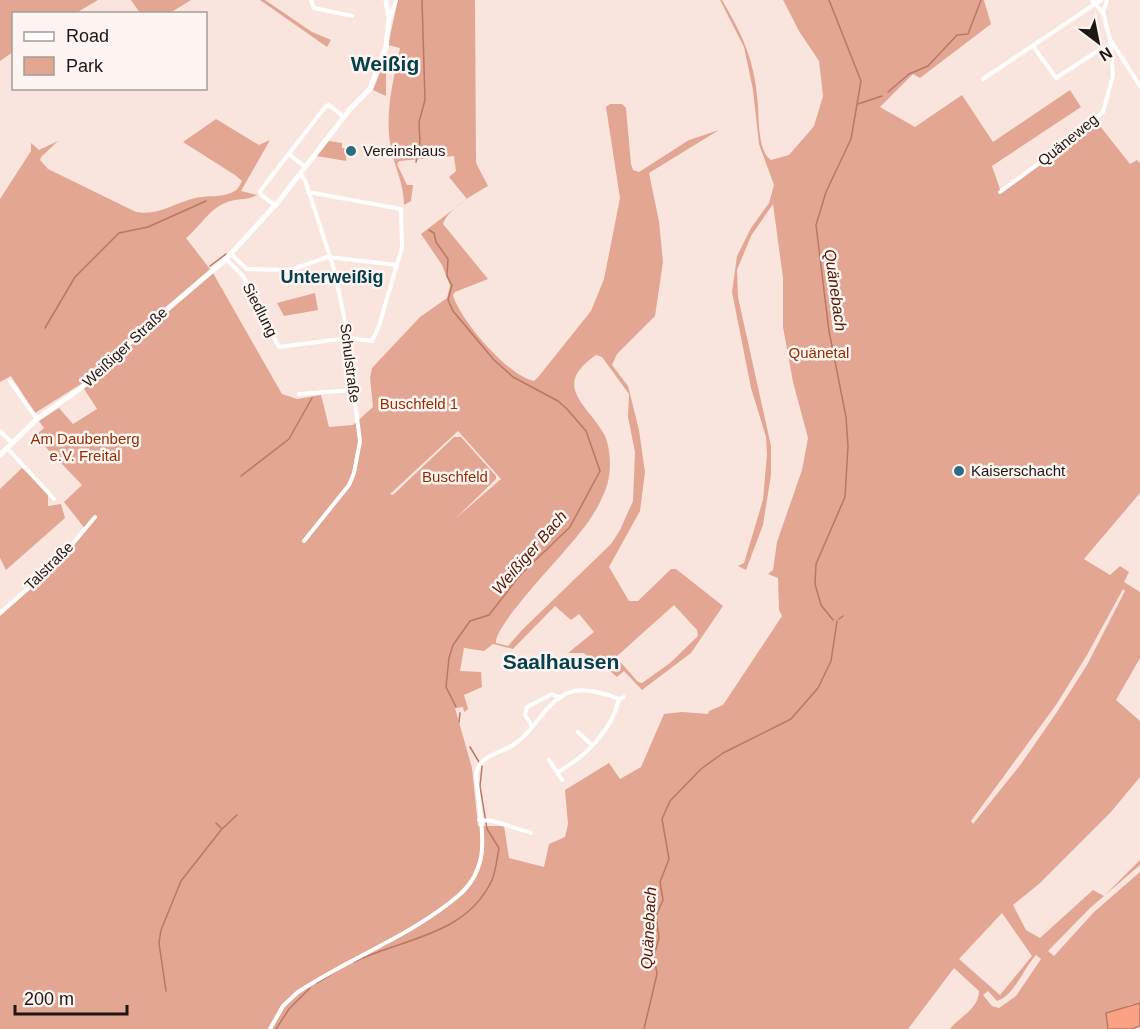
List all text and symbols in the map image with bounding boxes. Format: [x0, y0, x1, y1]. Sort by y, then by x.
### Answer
legend [12, 12, 207, 90]
north arrow [1068, 12, 1128, 72]
text: Road [66, 26, 109, 46]
text: N [1096, 44, 1115, 65]
district label: Weißig [351, 52, 419, 75]
text: Park [66, 56, 104, 76]
street label: Quäneweg [1034, 110, 1101, 169]
place label: Vereinshaus [363, 142, 446, 159]
marker: Vereinshaus [344, 144, 358, 158]
water label: Quänebach [821, 248, 850, 332]
district label: Unterweißig [280, 267, 384, 287]
street label: Siedlung [240, 280, 281, 340]
street label: Weißiger Straße [79, 303, 170, 390]
street label: Schulstraße [337, 322, 364, 404]
park label: Quänetal [789, 344, 849, 361]
park label: Buschfeld 1 [380, 395, 458, 412]
park label: Am Daubenberg e.V. Freital [30, 430, 140, 464]
place label: Kaiserschacht [971, 462, 1066, 479]
marker: Kaiserschacht [952, 464, 966, 478]
park label: Buschfeld [422, 468, 488, 485]
water label: Weißiger Bach [489, 507, 570, 597]
street label: Talstraße [21, 538, 76, 593]
district label: Saalhausen [503, 650, 619, 673]
water label: Quänebach [638, 886, 659, 970]
scale bar [15, 978, 128, 1016]
text: 200 m [24, 989, 74, 1009]

